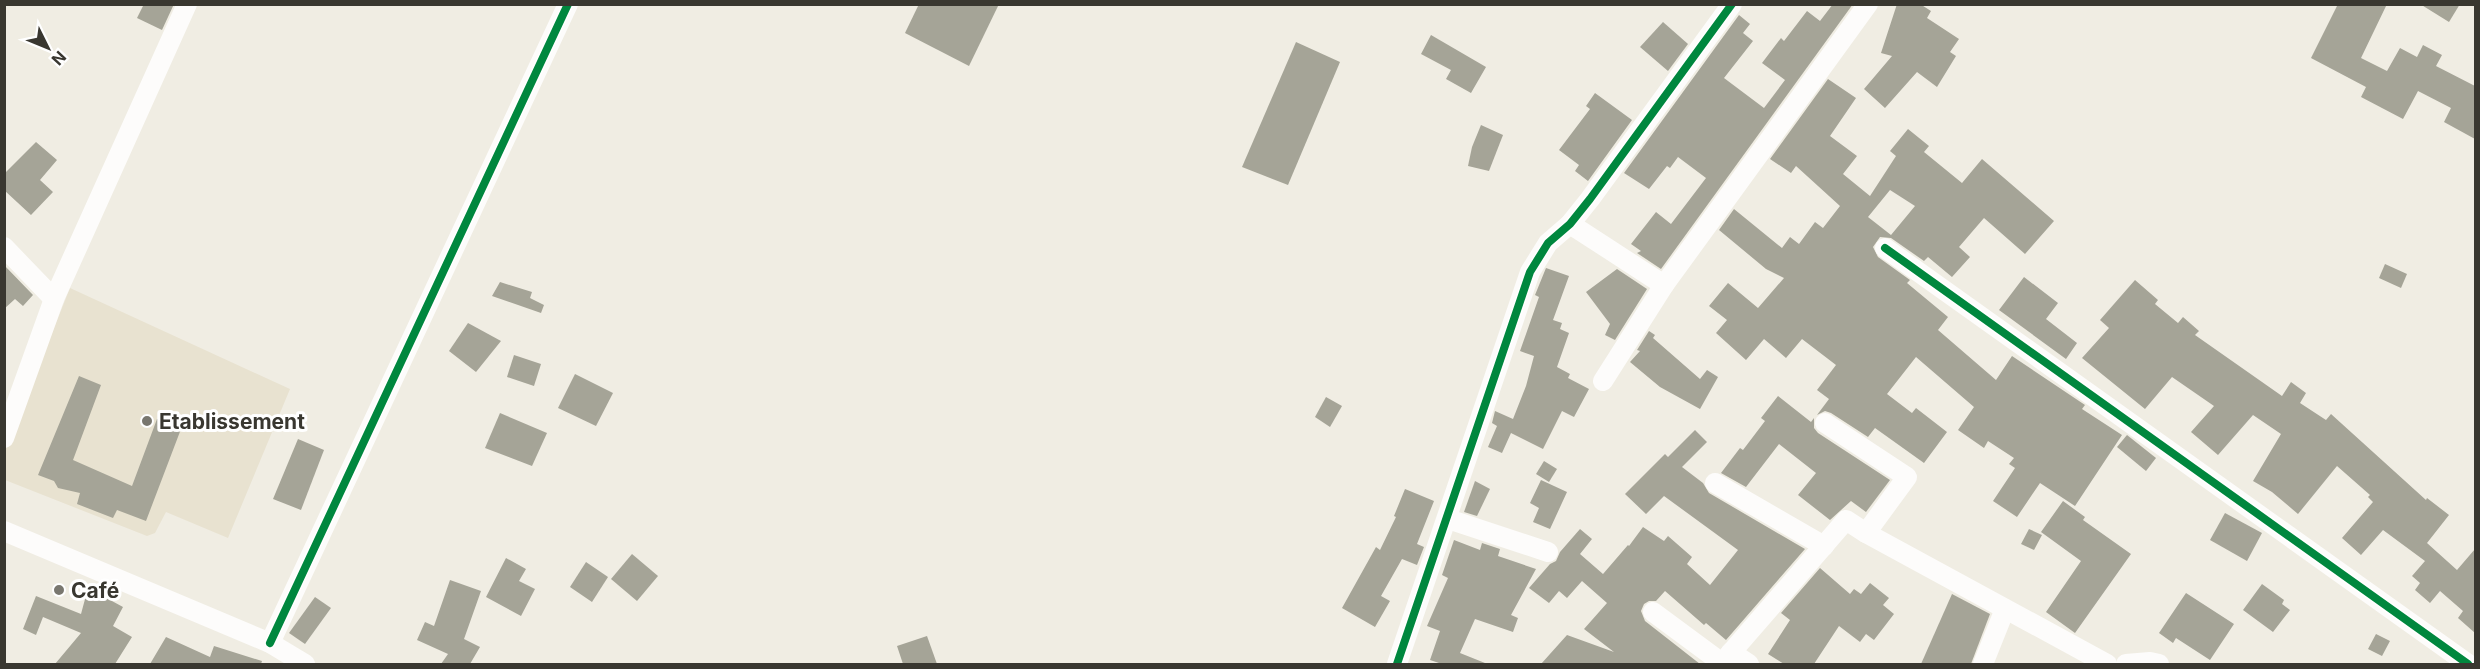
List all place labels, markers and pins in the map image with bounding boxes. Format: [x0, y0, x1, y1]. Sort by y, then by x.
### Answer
place label: Etablissement [159, 409, 305, 434]
marker: Etablissement [140, 414, 154, 428]
place label: Café [71, 578, 119, 603]
marker: Café [52, 583, 66, 597]

